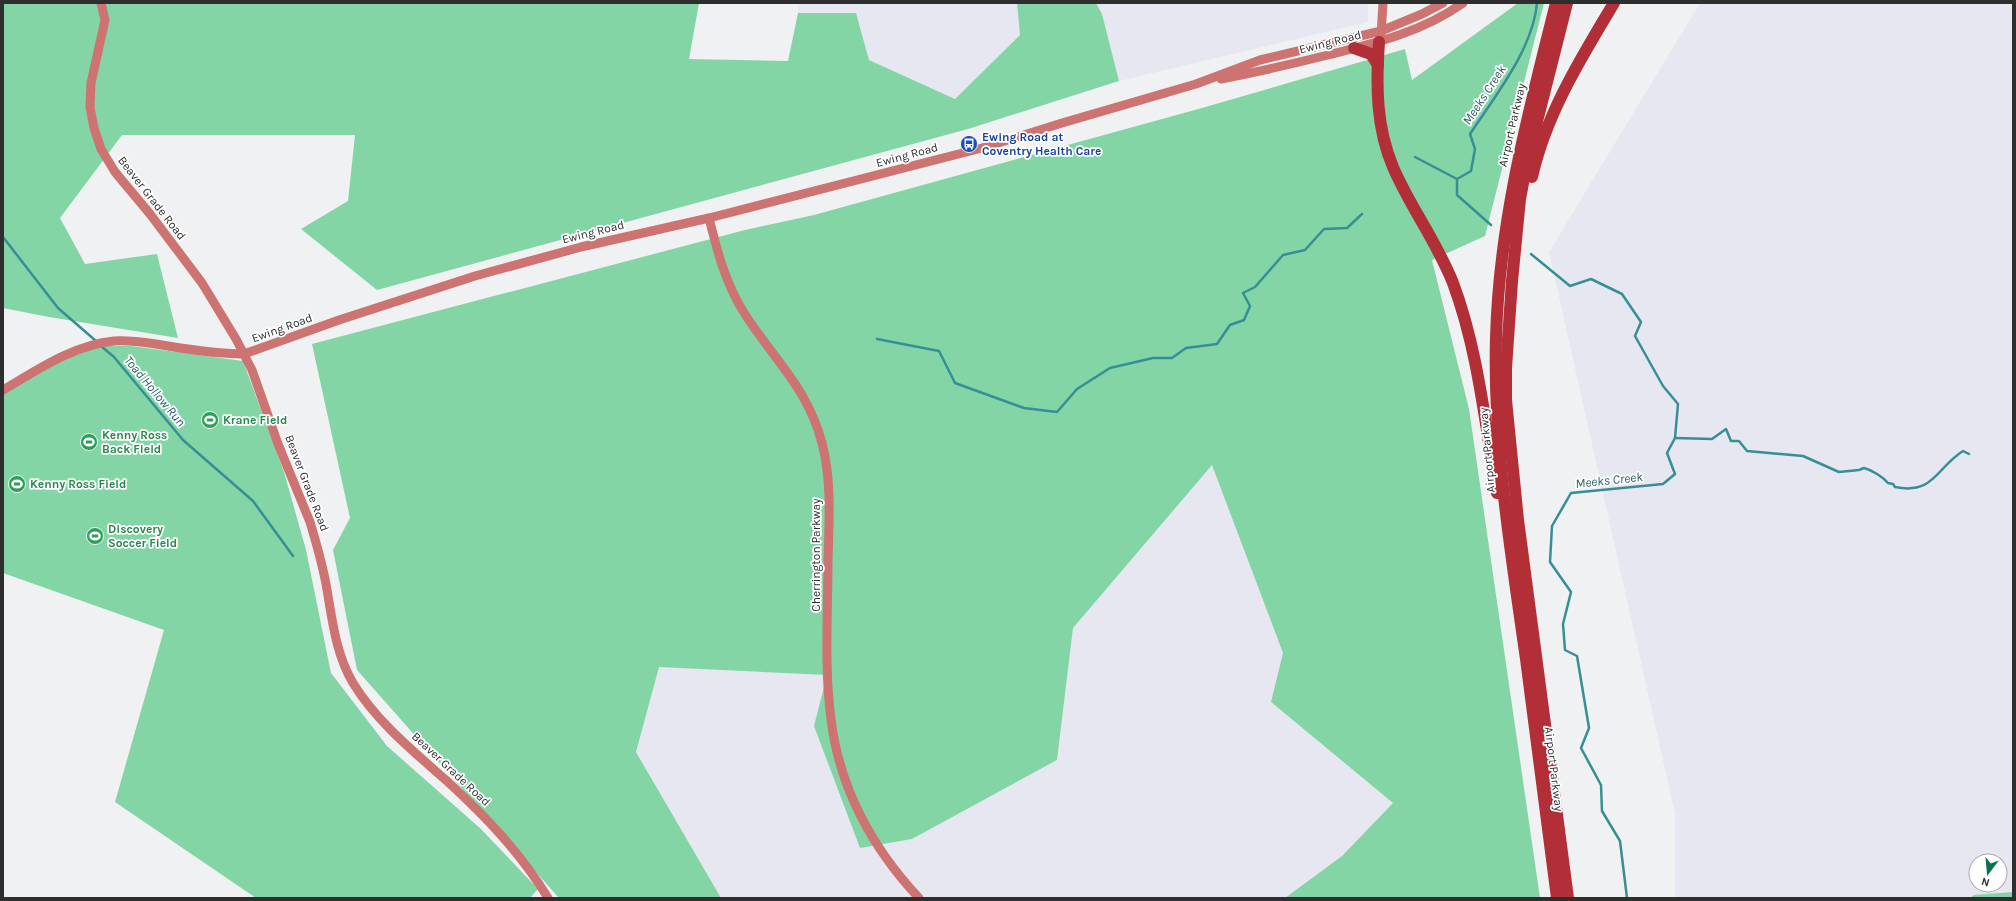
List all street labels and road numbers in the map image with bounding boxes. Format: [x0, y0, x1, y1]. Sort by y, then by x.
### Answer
street label: Ewing Road [1297, 28, 1363, 56]
street label: Airport Parkway [1496, 81, 1529, 168]
street label: Ewing Road [875, 140, 939, 170]
street label: Beaver Grade Road [115, 153, 189, 243]
street label: Ewing Road [560, 218, 626, 246]
street label: Ewing Road [250, 311, 314, 345]
street label: Airport Parkway [1476, 406, 1498, 493]
street label: Beaver Grade Road [282, 433, 332, 533]
street label: Cherrington Parkway [809, 498, 823, 612]
street label: Airport Parkway [1542, 726, 1566, 813]
street label: Beaver Grade Road [409, 729, 493, 809]

